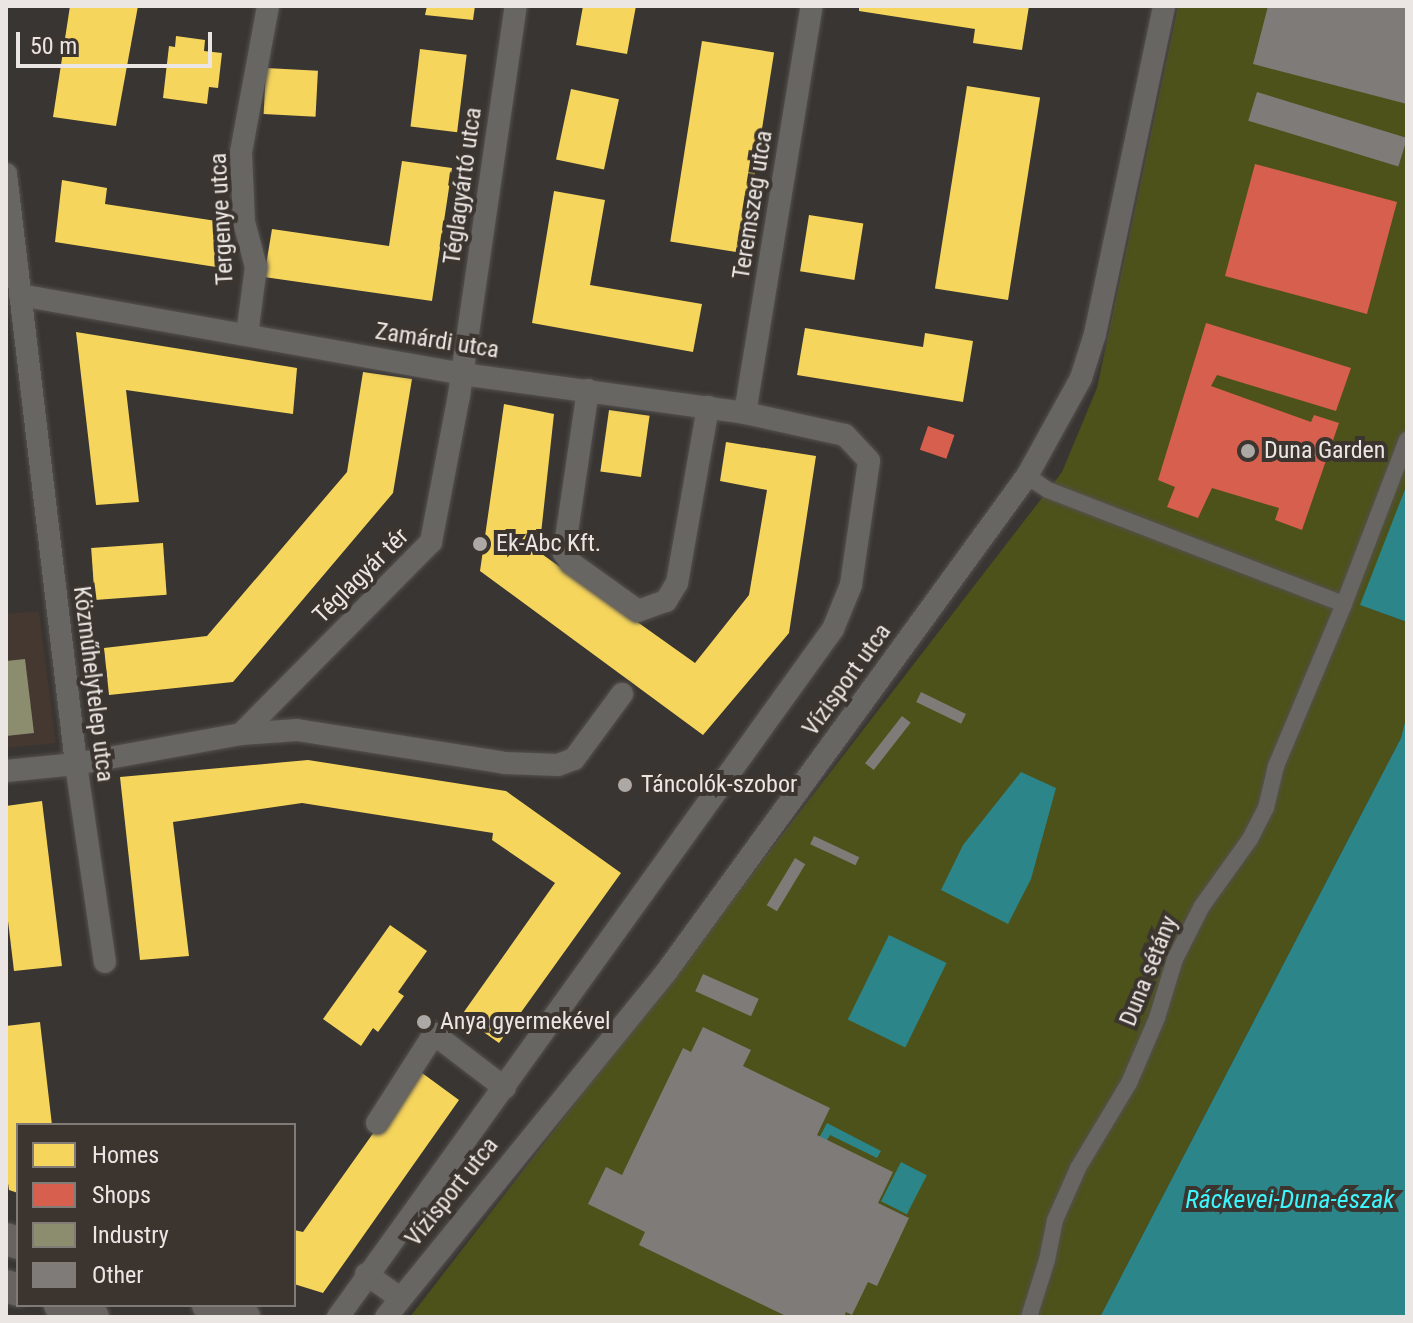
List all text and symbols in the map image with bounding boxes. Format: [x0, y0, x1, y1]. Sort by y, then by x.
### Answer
scale bar [20, 16, 216, 66]
text: 50 m [30, 32, 77, 60]
street label: Téglagyártó utca [438, 106, 488, 266]
street label: Teremszeg utca [727, 129, 779, 281]
street label: Tergenye utca [204, 152, 240, 286]
street label: Zamárdi utca [373, 317, 501, 365]
place label: Duna Garden [1264, 437, 1385, 465]
marker: Duna Garden [1239, 442, 1257, 460]
street label: Téglagyár tér [307, 522, 415, 630]
place label: Ek-Abc Kft. [496, 530, 601, 558]
marker: Ek-Abc Kft. [471, 535, 489, 553]
street label: Közműhelytelep utca [67, 585, 119, 783]
street label: Vízisport utca [797, 618, 897, 742]
place label: Táncolók-szobor [641, 771, 797, 799]
marker: Táncolók-szobor [616, 776, 634, 794]
street label: Duna sétány [1114, 912, 1184, 1030]
place label: Anya gyermekével [440, 1008, 610, 1036]
marker: Anya gyermekével [415, 1013, 433, 1031]
legend [16, 1123, 296, 1307]
street label: Vízisport utca [399, 1132, 505, 1252]
text: Homes [92, 1141, 159, 1169]
text: Shops [92, 1181, 151, 1209]
water label: Ráckevei-Duna-észak [1185, 1184, 1395, 1216]
text: Industry [92, 1221, 169, 1249]
text: Other [92, 1261, 144, 1289]

